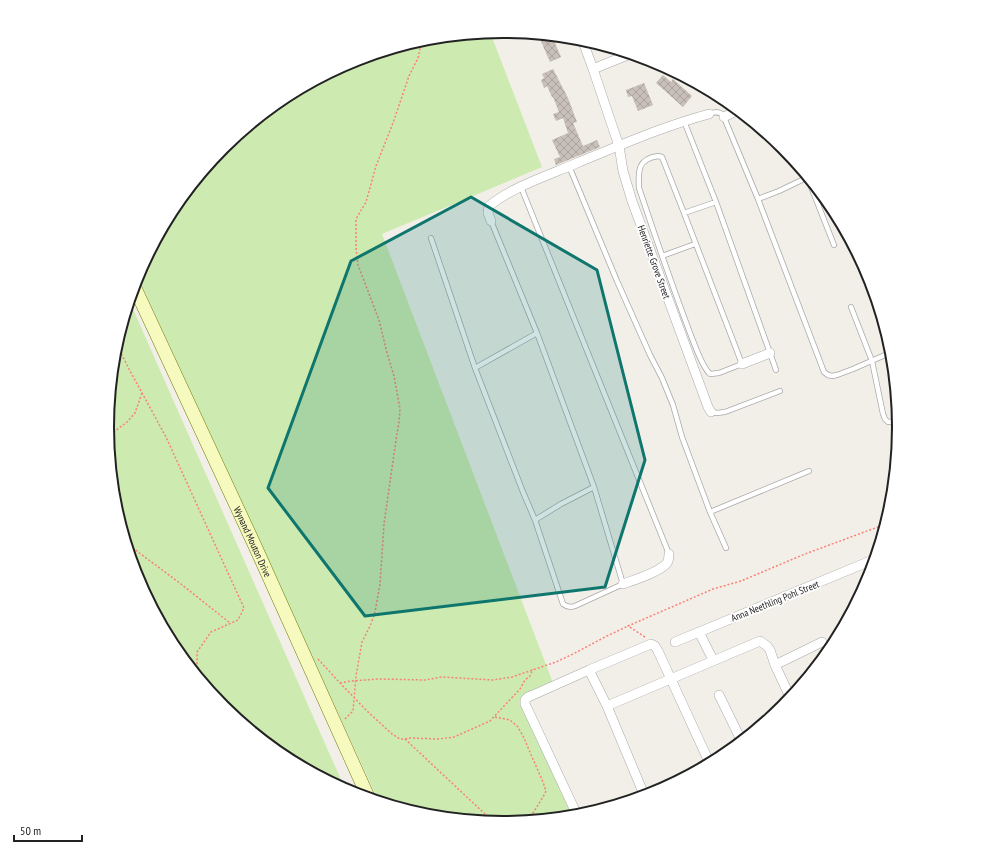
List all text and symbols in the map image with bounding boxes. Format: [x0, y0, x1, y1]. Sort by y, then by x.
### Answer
street label: Henriette Grove Street [635, 223, 673, 301]
street label: Wynand Mouton Drive [231, 504, 275, 579]
street label: Anna Neethling Pohl Street [729, 577, 821, 625]
scale bar [14, 817, 82, 843]
text: 50 m [20, 823, 41, 838]

